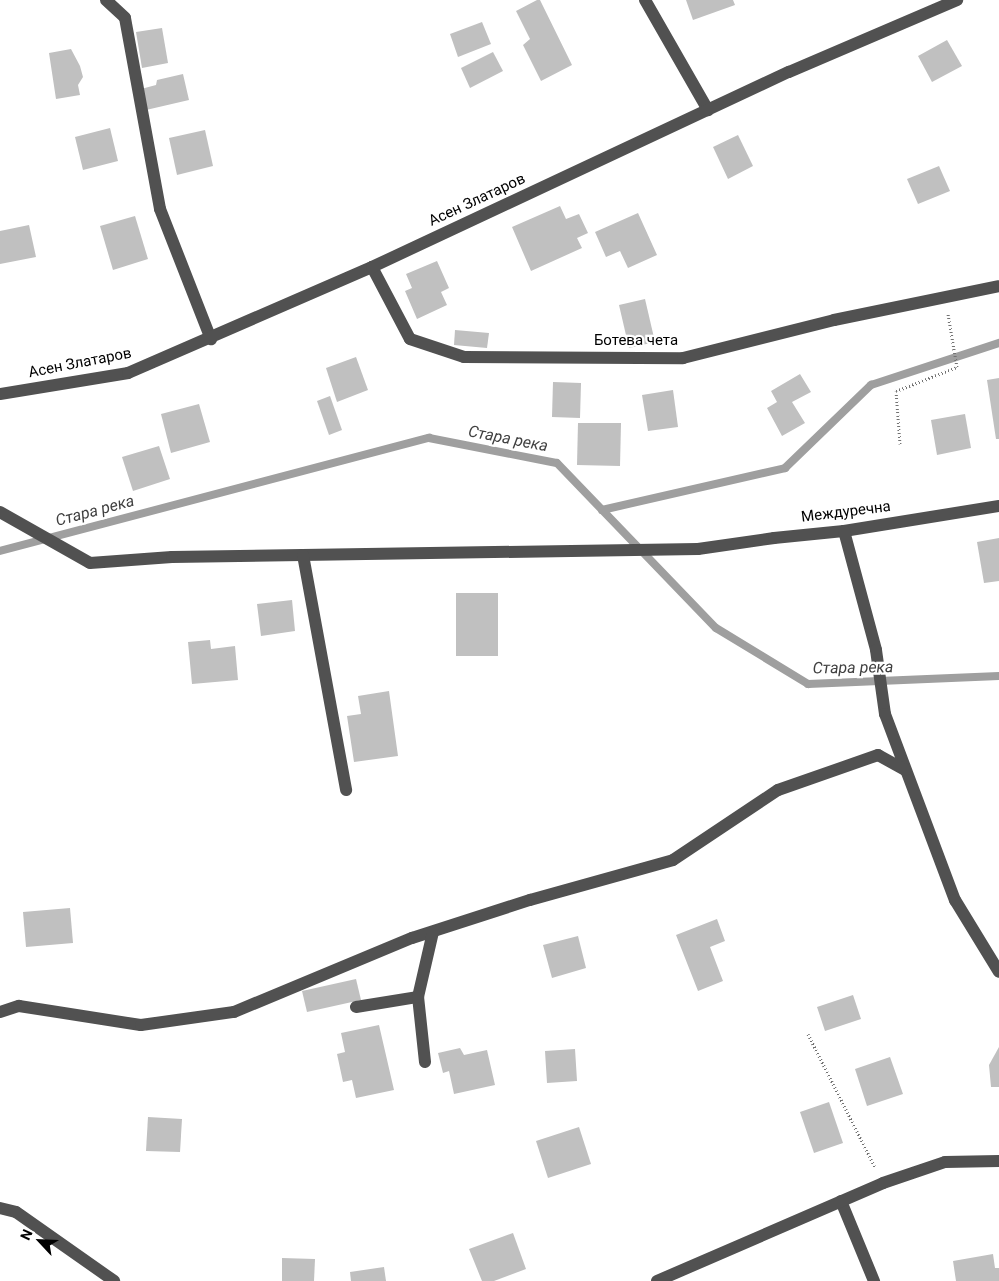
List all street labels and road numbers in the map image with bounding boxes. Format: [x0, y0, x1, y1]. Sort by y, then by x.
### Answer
street label: Асен Златаров [426, 170, 528, 230]
street label: Ботева чета [594, 332, 678, 350]
street label: Асен Златаров [27, 344, 133, 382]
street label: Междуречна [800, 498, 892, 526]

